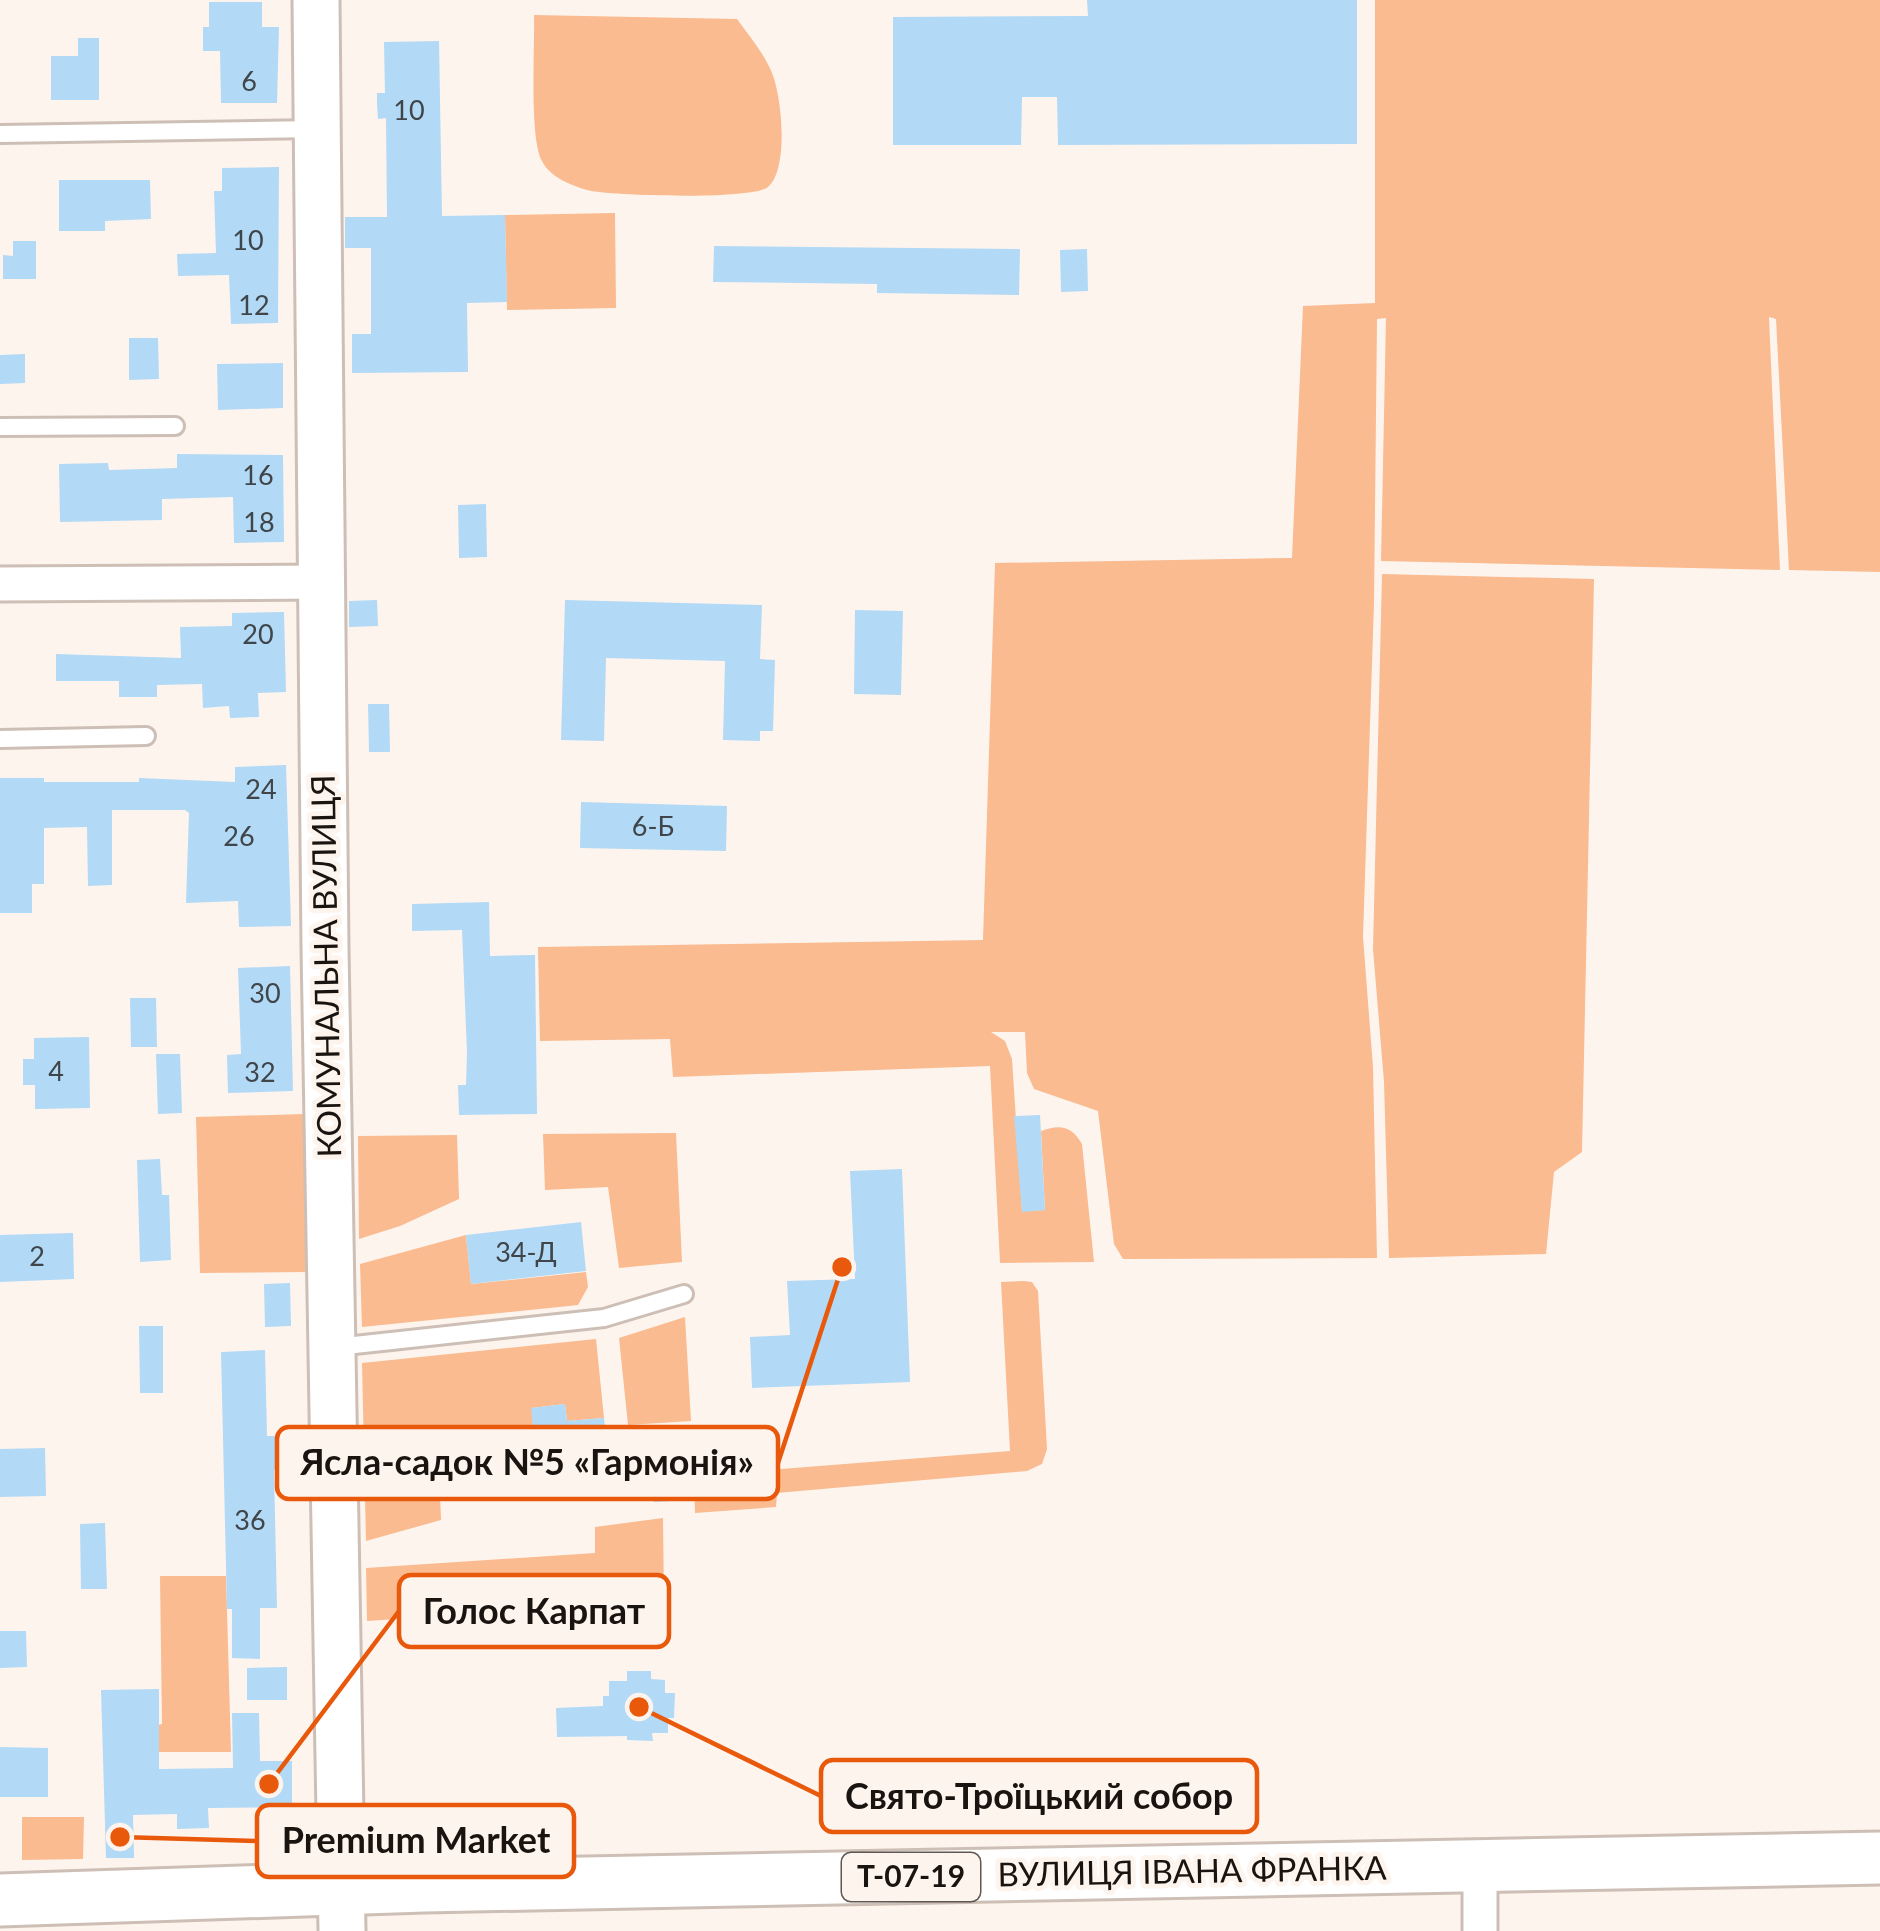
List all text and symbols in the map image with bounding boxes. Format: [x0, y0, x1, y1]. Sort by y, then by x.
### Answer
house number: 6 [241, 64, 257, 97]
house number: 10 [393, 93, 425, 126]
house number: 10 [232, 223, 264, 256]
house number: 12 [238, 288, 270, 321]
house number: 16 [242, 458, 274, 491]
house number: 18 [243, 505, 275, 538]
house number: 20 [242, 617, 274, 650]
house number: 24 [245, 772, 277, 805]
street label: КОМУНАЛЬНА ВУЛИЦЯ [302, 774, 348, 1158]
house number: 6-Б [632, 809, 674, 842]
house number: 26 [223, 819, 255, 852]
house number: 30 [249, 976, 281, 1009]
house number: 4 [48, 1054, 64, 1087]
house number: 32 [244, 1055, 276, 1088]
house number: 34-Д [495, 1235, 557, 1268]
house number: 2 [29, 1239, 45, 1272]
callout: Ясла-садок №5 «Гармонія» [277, 1427, 778, 1499]
text: Ясла-садок №5 «Гармонія» [299, 1439, 754, 1483]
house number: 36 [234, 1503, 266, 1536]
callout: Голос Карпат [399, 1575, 669, 1647]
text: Голос Карпат [423, 1588, 646, 1632]
callout: Свято-Троїцький собор [821, 1760, 1257, 1832]
text: Свято-Троїцький собор [845, 1773, 1233, 1817]
callout: Premium Market [257, 1805, 574, 1877]
text: Premium Market [282, 1817, 551, 1861]
street label: ВУЛИЦЯ ІВАНА ФРАНКА [997, 1847, 1388, 1893]
road number: Т-07-19 [842, 1853, 980, 1901]

